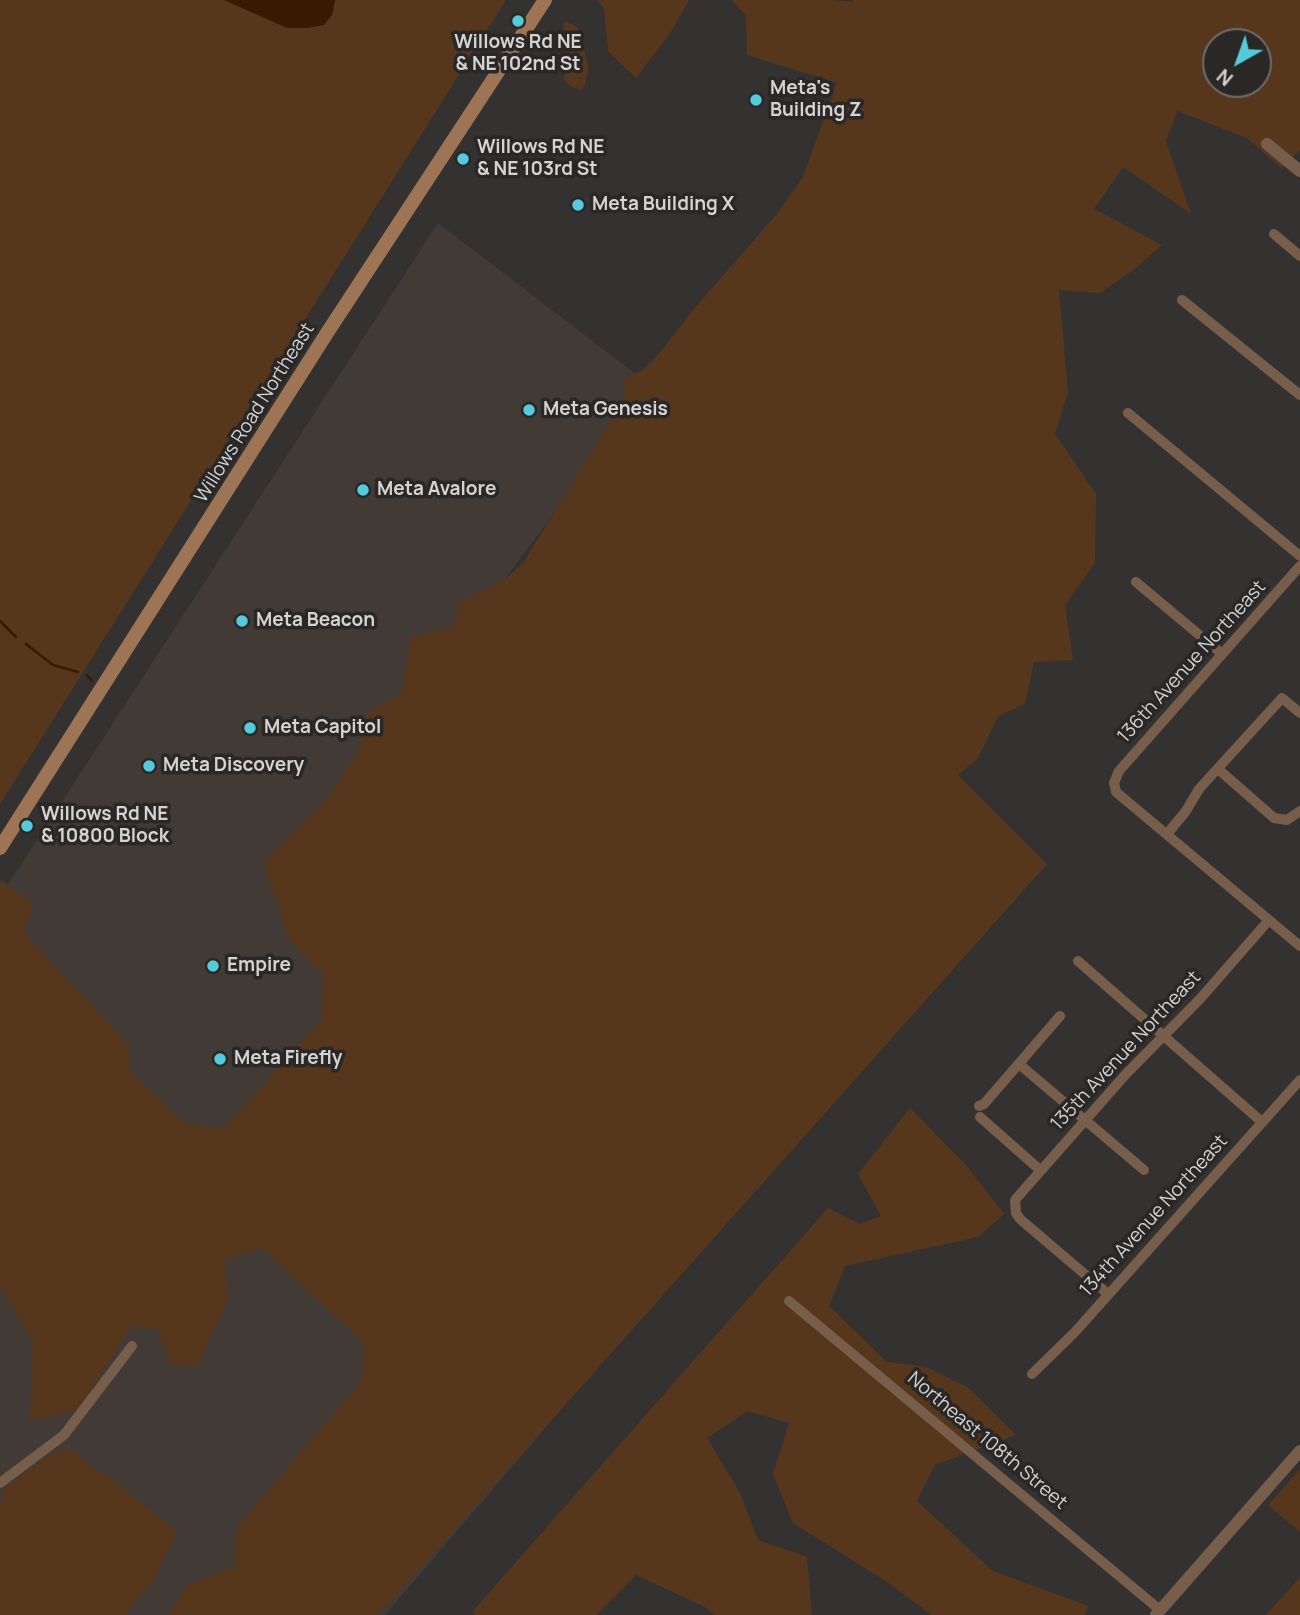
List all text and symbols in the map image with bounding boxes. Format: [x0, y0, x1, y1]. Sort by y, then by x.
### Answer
marker: Willows Rd NE & NE 102nd St [510, 13, 526, 29]
north arrow [1202, 28, 1272, 98]
place label: Willows Rd NE & NE 102nd St [454, 32, 582, 76]
text: N [1211, 63, 1238, 92]
place label: Meta's Building Z [770, 78, 862, 122]
marker: Meta's Building Z [748, 92, 764, 108]
place label: Willows Rd NE & NE 103rd St [477, 137, 604, 181]
marker: Willows Rd NE & NE 103rd St [455, 151, 471, 167]
place label: Meta Building X [592, 194, 734, 216]
marker: Meta Building X [570, 197, 586, 213]
street label: Willows Road Northeast [190, 319, 320, 507]
place label: Meta Genesis [543, 399, 668, 421]
marker: Meta Genesis [521, 402, 537, 418]
place label: Meta Avalore [377, 479, 496, 501]
marker: Meta Avalore [355, 482, 371, 498]
street label: 136th Avenue Northeast [1113, 576, 1271, 748]
place label: Meta Beacon [256, 610, 375, 632]
marker: Meta Beacon [234, 613, 250, 629]
place label: Meta Capitol [264, 717, 381, 739]
marker: Meta Capitol [242, 720, 258, 736]
place label: Meta Discovery [163, 755, 304, 777]
marker: Meta Discovery [141, 758, 157, 774]
place label: Willows Rd NE & 10800 Block [41, 804, 169, 848]
marker: Willows Rd NE & 10800 Block [19, 818, 35, 834]
place label: Empire [227, 955, 291, 977]
marker: Empire [205, 958, 221, 974]
street label: 135th Avenue Northeast [1046, 967, 1206, 1135]
place label: Meta Firefly [234, 1048, 342, 1070]
marker: Meta Firefly [212, 1051, 228, 1067]
street label: 134th Avenue Northeast [1075, 1130, 1233, 1302]
street label: Northeast 108th Street [903, 1368, 1071, 1514]

